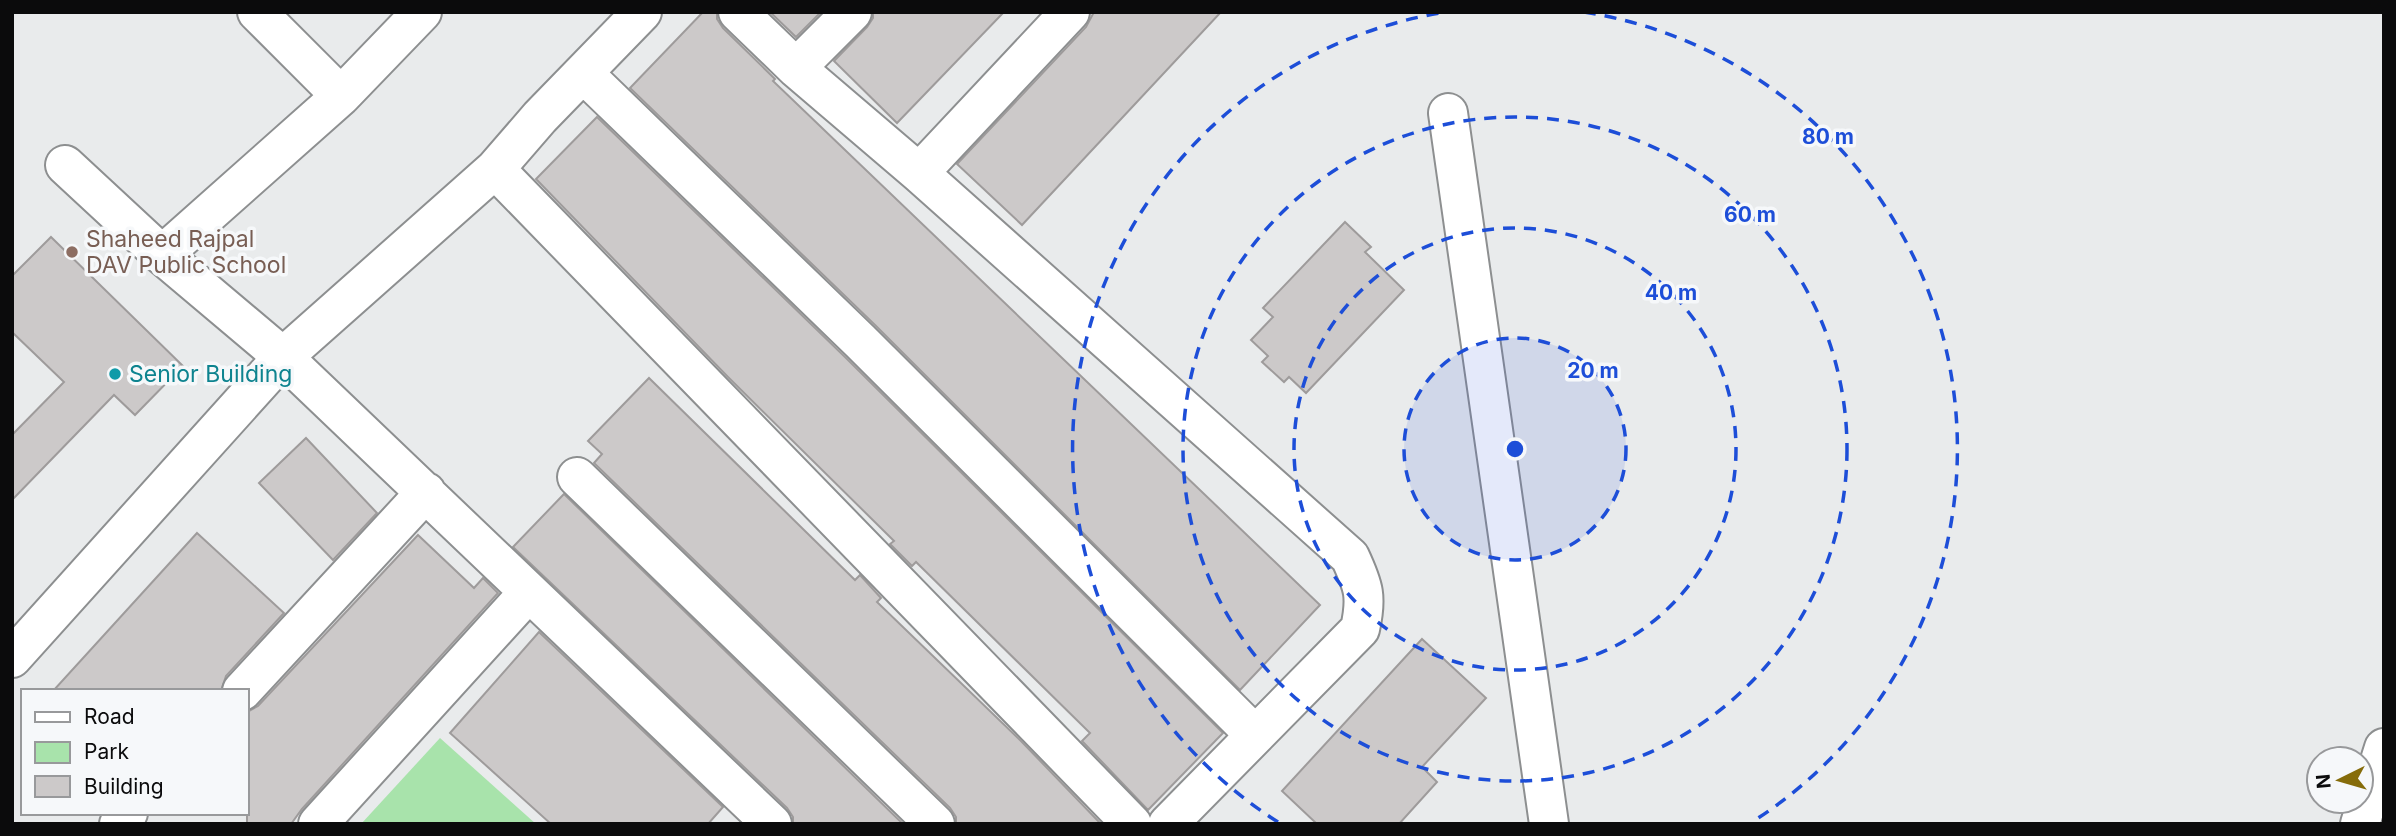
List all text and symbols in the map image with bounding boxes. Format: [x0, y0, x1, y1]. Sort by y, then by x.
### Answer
text: 80 m [1802, 124, 1854, 149]
text: 60 m [1724, 202, 1776, 227]
place label: Shaheed Rajpal DAV Public School [86, 225, 286, 279]
marker: Shaheed Rajpal DAV Public School [64, 244, 80, 260]
text: 40 m [1645, 280, 1697, 305]
text: 20 m [1567, 358, 1619, 383]
place label: Senior Building [129, 360, 292, 388]
marker: Senior Building [107, 366, 123, 382]
centre of rings [1503, 437, 1527, 461]
legend [21, 689, 248, 815]
text: Road [84, 704, 135, 729]
text: Park [84, 739, 129, 764]
north arrow [2305, 745, 2375, 815]
text: N [2311, 773, 2336, 790]
text: Building [84, 774, 164, 799]

